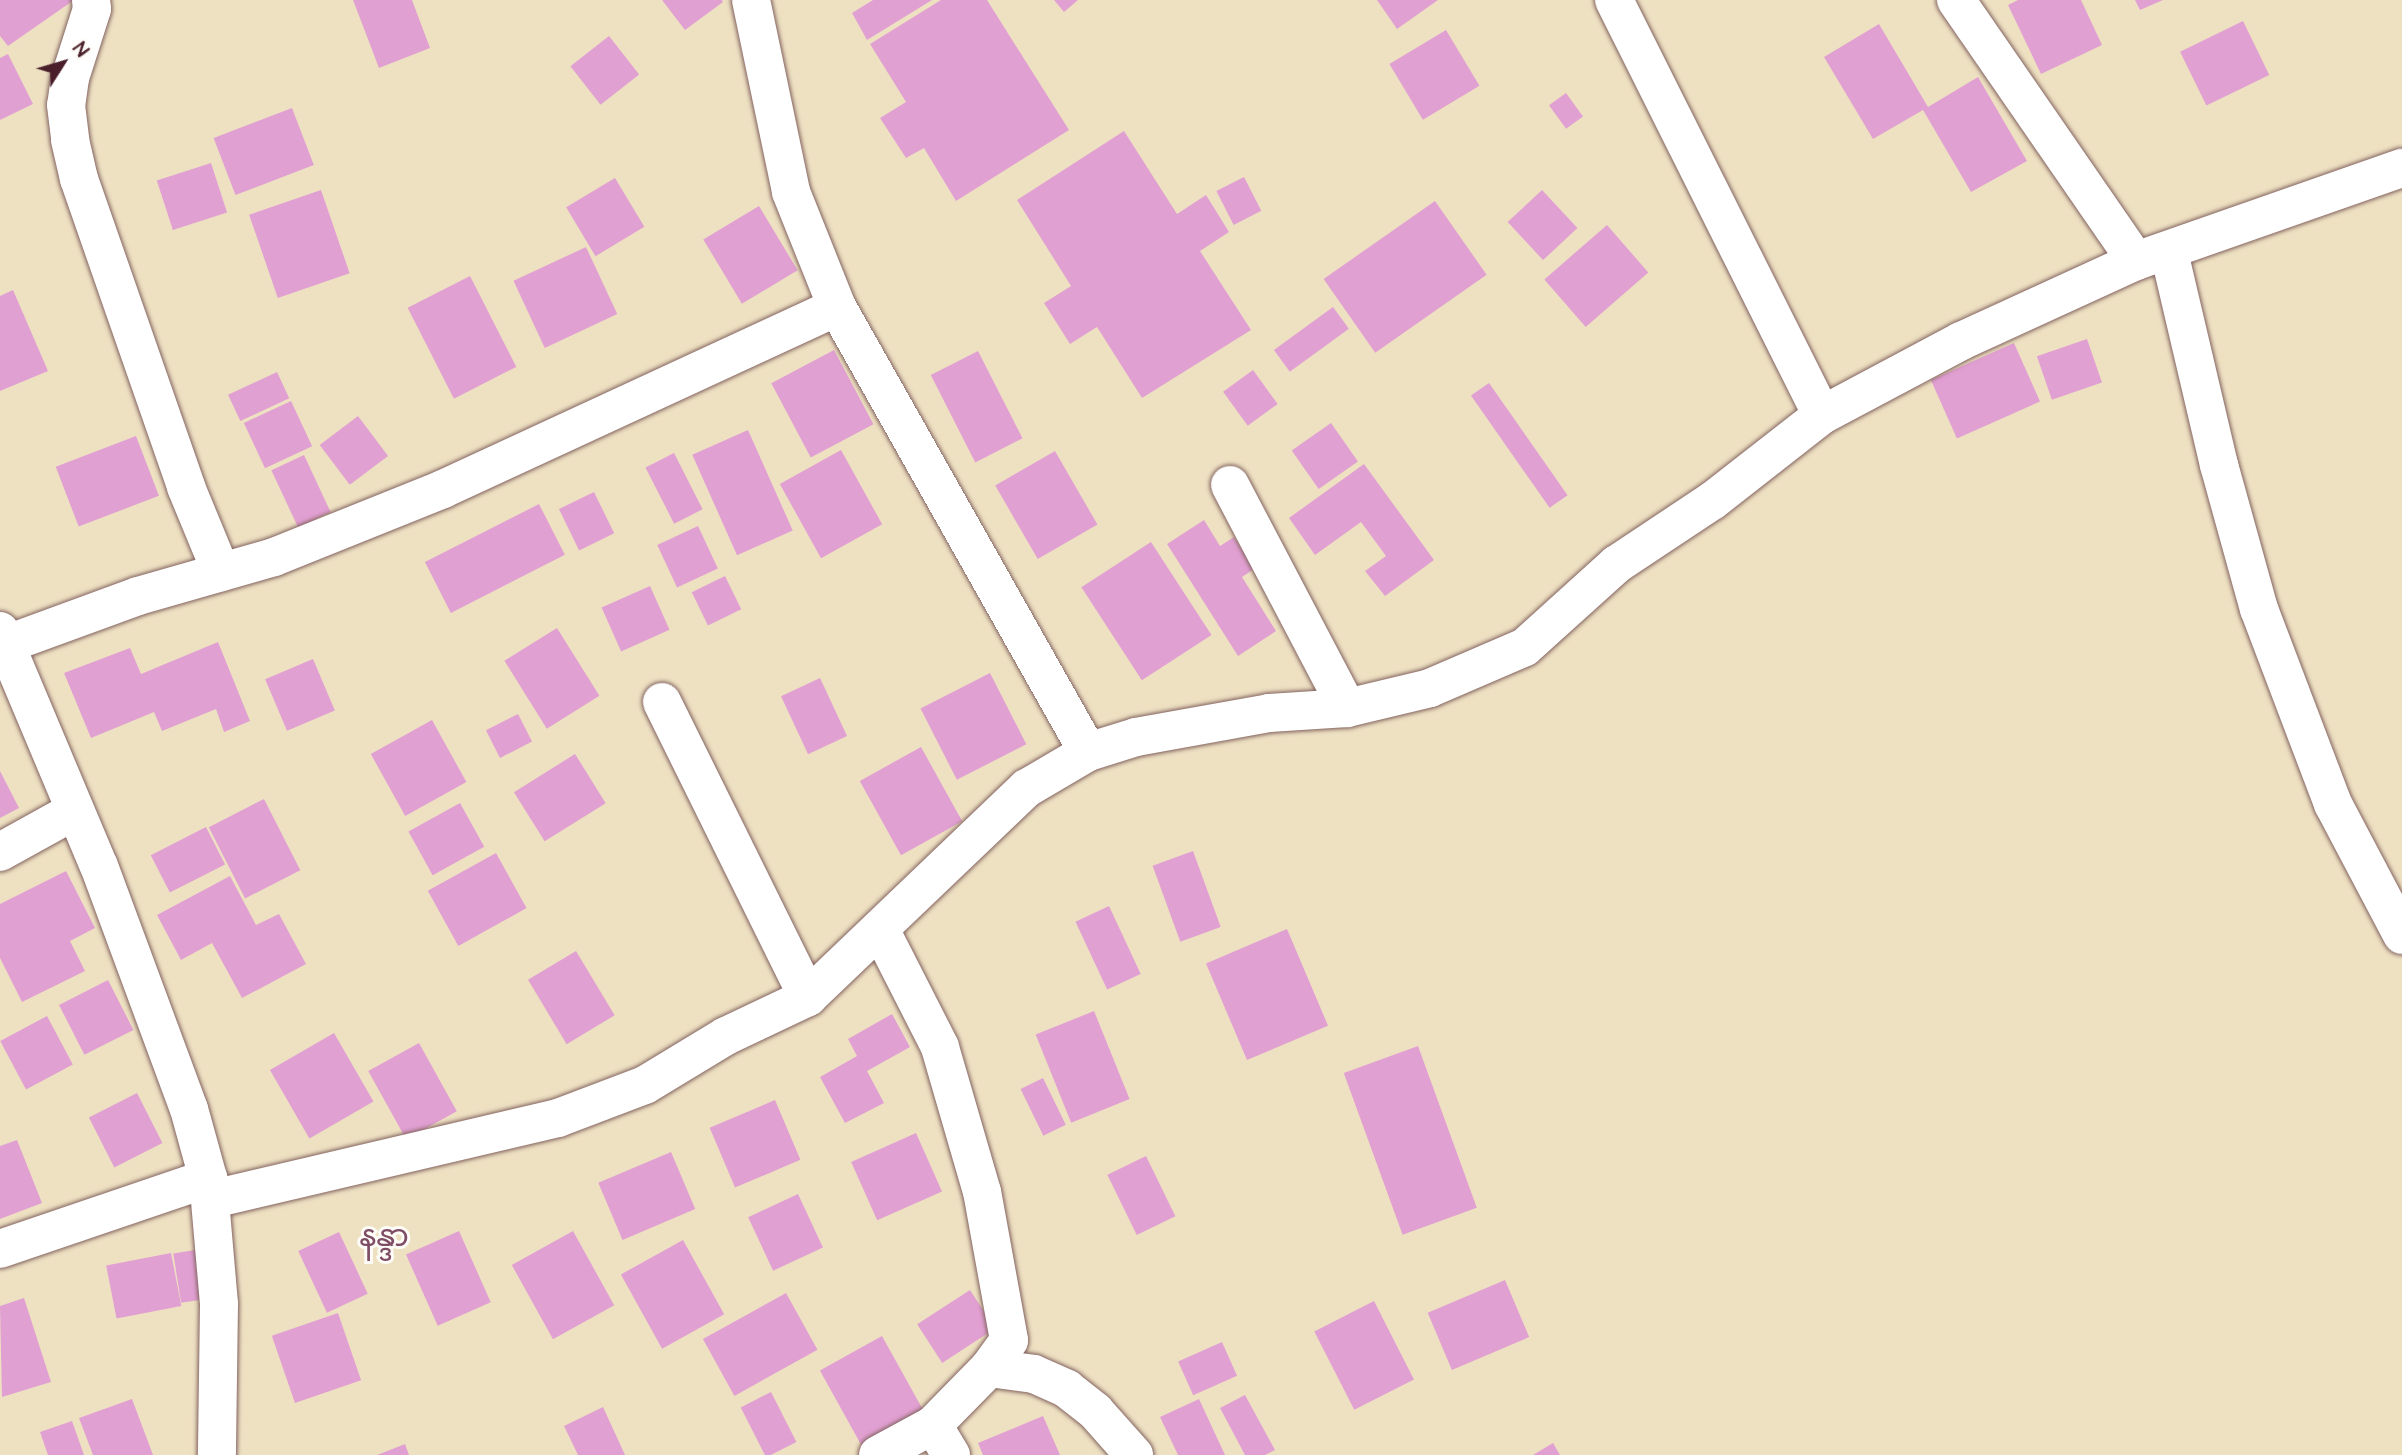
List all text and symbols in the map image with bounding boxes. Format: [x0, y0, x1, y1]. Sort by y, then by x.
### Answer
north arrow [28, 28, 98, 98]
text: N [66, 37, 95, 63]
district label: နန္ဒာ [359, 1219, 409, 1255]

